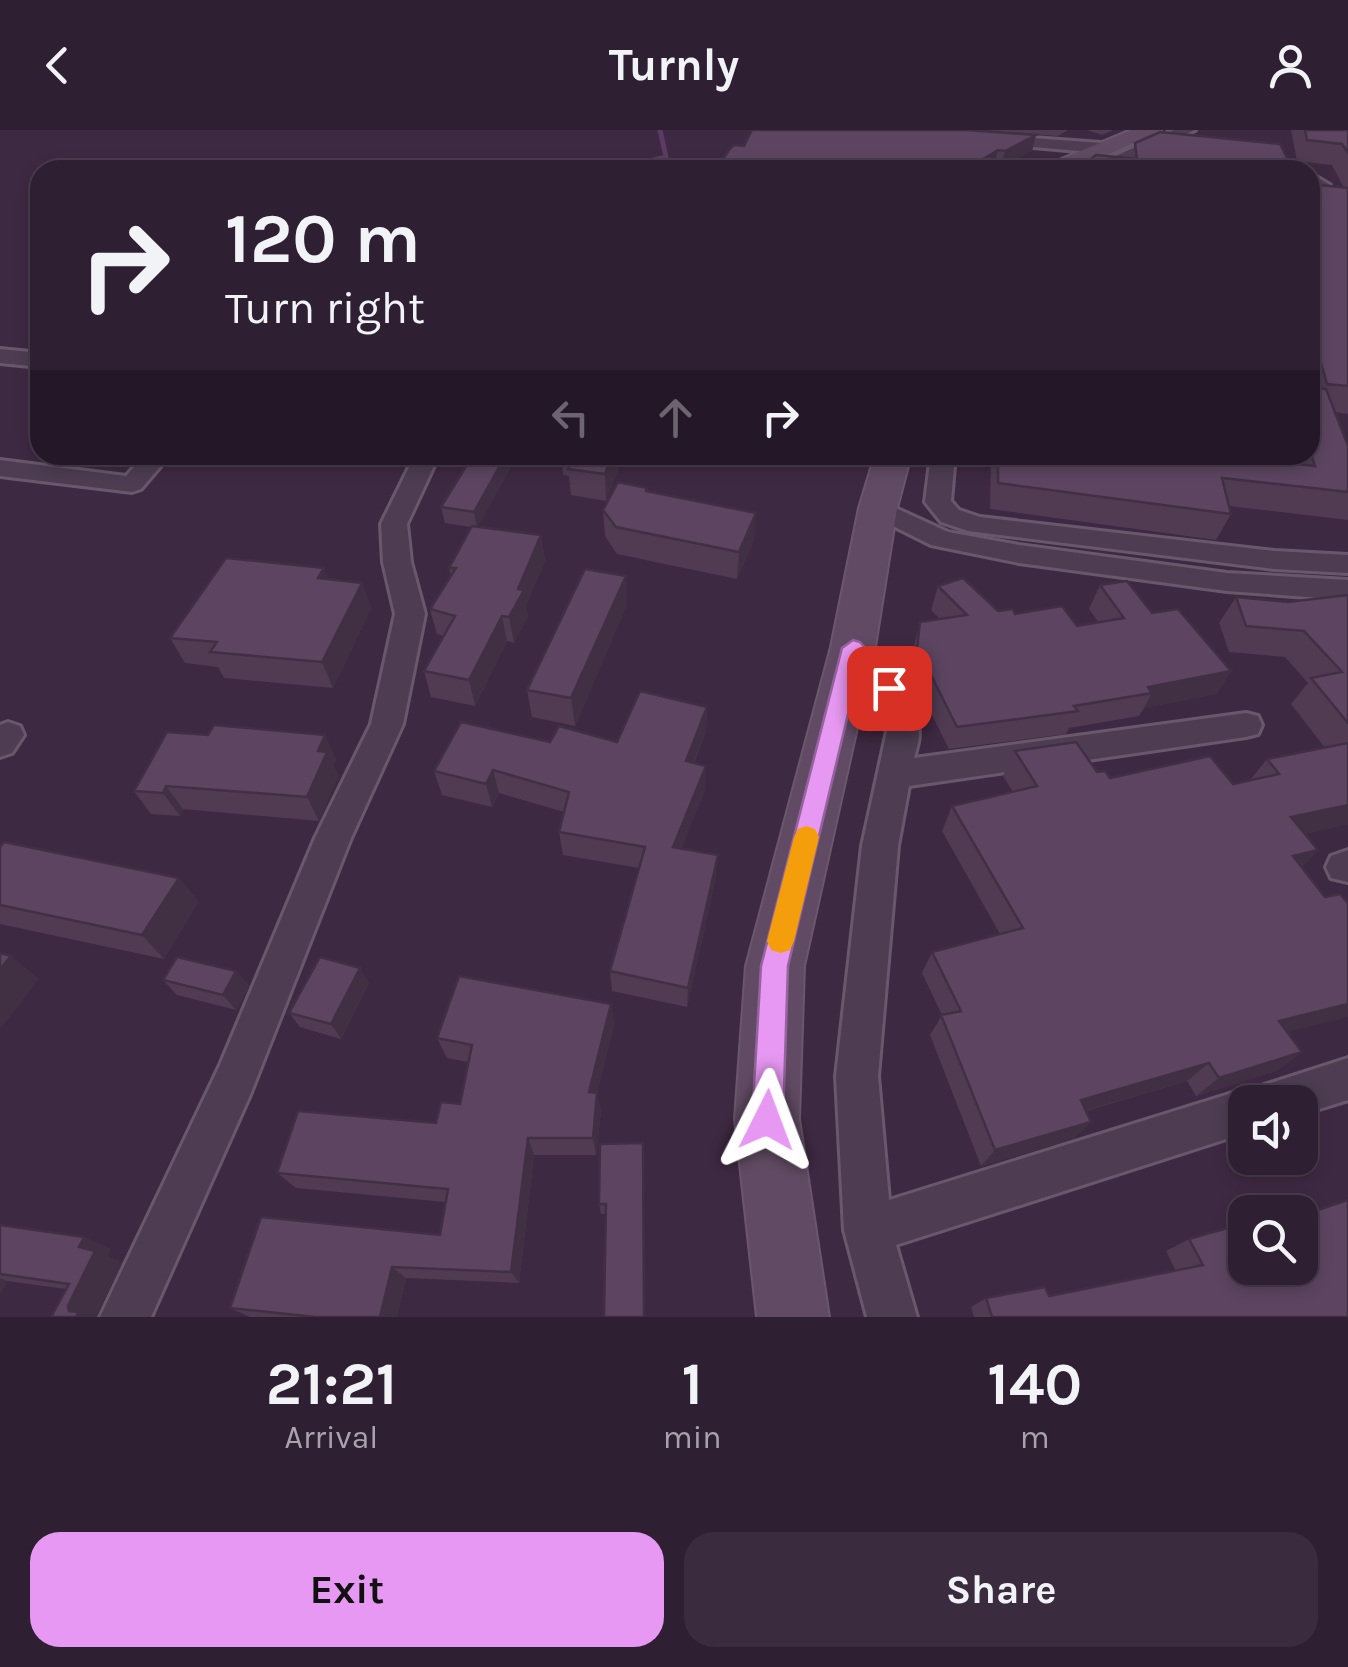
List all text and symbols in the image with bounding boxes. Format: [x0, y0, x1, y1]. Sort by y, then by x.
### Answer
icon: back [30, 38, 85, 93]
icon: person [1263, 38, 1318, 93]
text: Turnly [609, 39, 739, 91]
text: 120 m [225, 198, 421, 280]
icon: right [60, 200, 190, 330]
text: Turn right [225, 282, 425, 334]
icon: left [543, 390, 598, 445]
icon: ahead [648, 390, 703, 445]
icon: right [753, 390, 808, 445]
pin [847, 646, 932, 731]
icon: arrive [862, 661, 917, 716]
position arrow [715, 1068, 819, 1172]
map controls [1228, 1085, 1318, 1285]
button: sound [1228, 1085, 1318, 1175]
button: search [1228, 1195, 1318, 1285]
text: 21:21 [266, 1349, 397, 1419]
text: 1 [682, 1349, 703, 1419]
text: 140 [987, 1349, 1082, 1419]
text: Arrival [285, 1419, 378, 1456]
text: min [663, 1419, 722, 1456]
text: m [1020, 1419, 1050, 1456]
button: Exit [30, 1532, 664, 1647]
button: Share [684, 1532, 1318, 1647]

